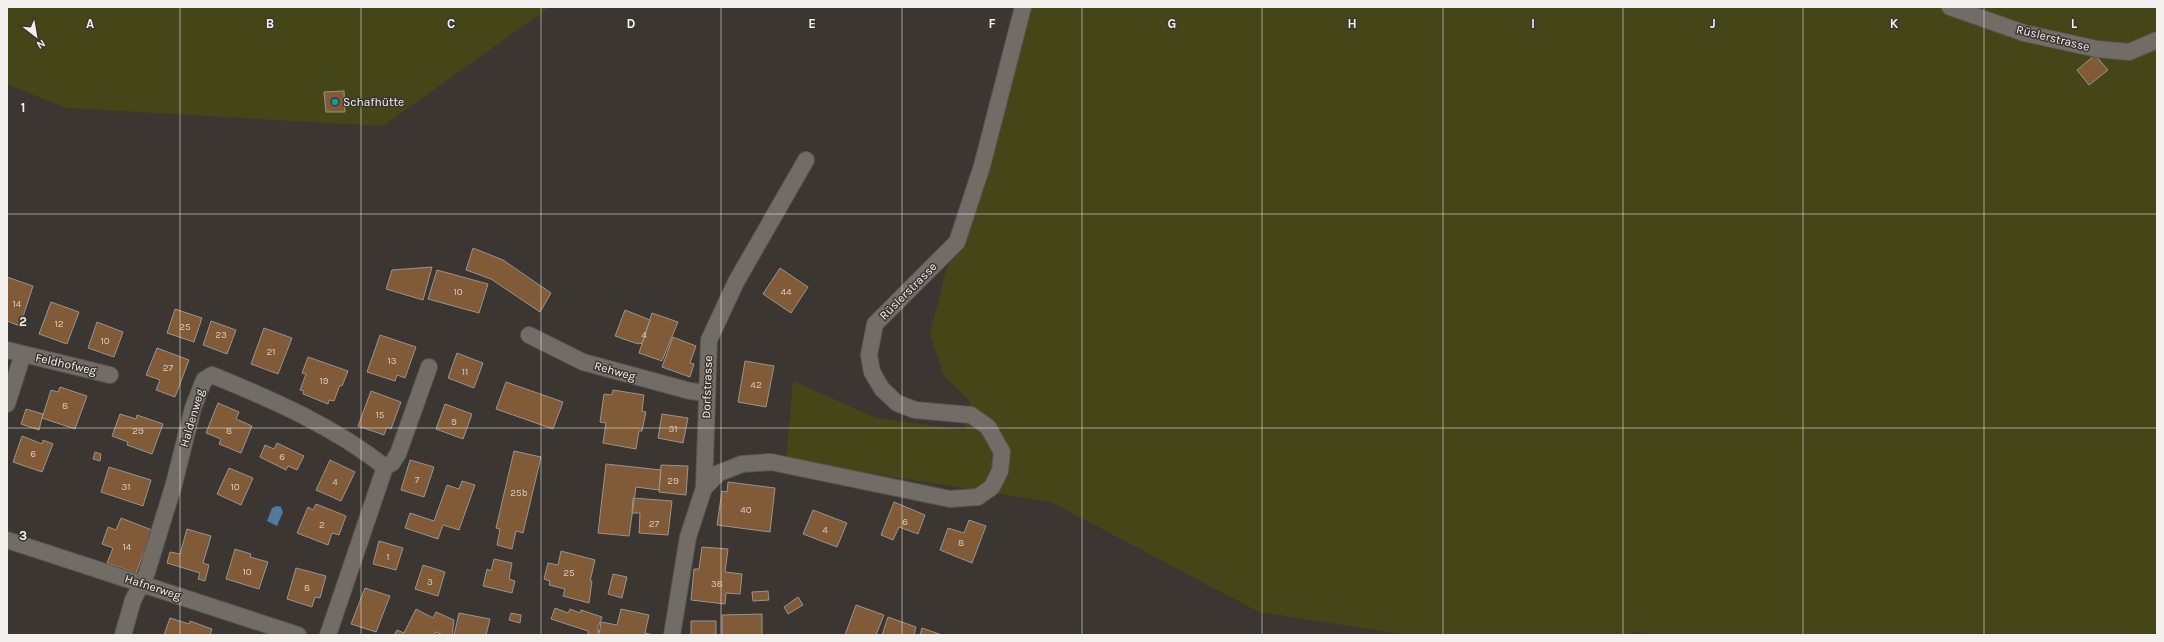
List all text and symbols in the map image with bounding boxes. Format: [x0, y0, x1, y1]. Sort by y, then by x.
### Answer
north arrow [16, 16, 56, 56]
text: A [86, 16, 94, 31]
text: B [266, 16, 274, 31]
text: C [447, 16, 455, 31]
text: D [627, 16, 636, 31]
text: E [808, 16, 816, 31]
text: F [988, 16, 996, 31]
text: G [1168, 16, 1176, 31]
text: H [1347, 16, 1357, 31]
text: I [1531, 16, 1535, 31]
text: J [1710, 16, 1716, 31]
text: K [1890, 16, 1899, 31]
text: L [2071, 16, 2078, 31]
street label: Rüslerstrasse [2015, 22, 2091, 54]
text: N [34, 37, 48, 52]
place label: Schafhütte [343, 95, 404, 109]
marker: Schafhütte [330, 97, 340, 107]
text: 1 [21, 100, 25, 115]
street label: Rüslerstrasse [876, 259, 940, 323]
house number: 10 [453, 286, 463, 298]
house number: 44 [780, 286, 792, 298]
house number: 14 [13, 298, 22, 310]
text: 2 [19, 314, 27, 329]
house number: 12 [54, 318, 64, 330]
house number: 25 [179, 321, 191, 333]
house number: 23 [215, 329, 227, 341]
house number: 4 [641, 329, 647, 341]
house number: 10 [100, 335, 110, 347]
house number: 21 [266, 346, 276, 358]
street label: Feldhofweg [34, 350, 98, 378]
house number: 13 [387, 355, 397, 367]
street label: Dorfstrasse [699, 355, 715, 419]
street label: Rehweg [593, 358, 638, 384]
house number: 27 [163, 362, 174, 374]
house number: 11 [462, 366, 468, 378]
house number: 19 [319, 375, 329, 387]
house number: 42 [750, 379, 762, 391]
street label: Haldenweg [177, 387, 207, 449]
house number: 8 [62, 400, 68, 412]
house number: 15 [376, 409, 385, 421]
house number: 9 [451, 416, 457, 428]
house number: 31 [668, 423, 678, 435]
house number: 29 [132, 425, 144, 437]
house number: 8 [226, 425, 232, 437]
house number: 6 [30, 448, 36, 460]
house number: 6 [279, 451, 285, 463]
house number: 7 [415, 474, 420, 486]
house number: 29 [667, 475, 679, 487]
house number: 4 [332, 476, 338, 488]
house number: 31 [121, 481, 131, 493]
house number: 10 [230, 481, 240, 493]
house number: 25b [510, 487, 528, 499]
house number: 40 [740, 504, 752, 516]
house number: 6 [902, 516, 908, 528]
house number: 27 [649, 518, 660, 530]
house number: 2 [319, 519, 325, 531]
house number: 4 [822, 524, 828, 536]
text: 3 [19, 528, 27, 543]
house number: 8 [958, 537, 964, 549]
house number: 14 [123, 541, 132, 553]
house number: 1 [386, 551, 390, 563]
house number: 10 [242, 566, 252, 578]
house number: 25 [563, 567, 575, 579]
street label: Hafnerweg [123, 571, 183, 603]
house number: 3 [427, 576, 433, 588]
house number: 38 [711, 578, 723, 590]
house number: 8 [304, 582, 310, 594]

